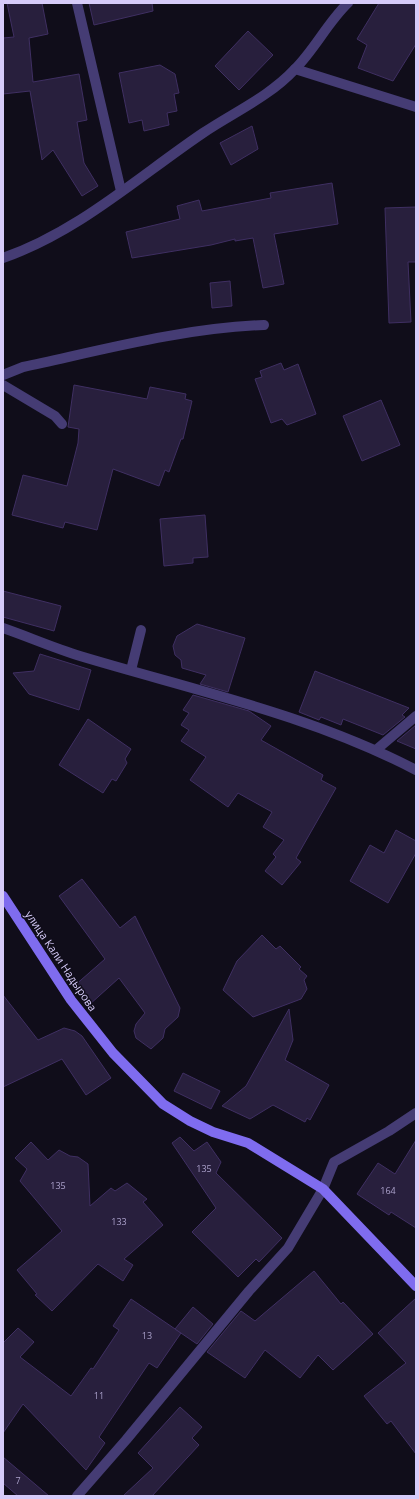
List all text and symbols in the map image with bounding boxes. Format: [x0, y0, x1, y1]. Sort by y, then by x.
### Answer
street label: улица Кали Надырова [22, 907, 101, 1014]
house number: 135 [196, 1162, 212, 1175]
house number: 135 [50, 1179, 66, 1192]
house number: 164 [380, 1184, 396, 1197]
house number: 133 [111, 1215, 127, 1228]
house number: 13 [142, 1329, 152, 1342]
house number: 11 [94, 1389, 104, 1402]
house number: 7 [15, 1474, 21, 1487]

